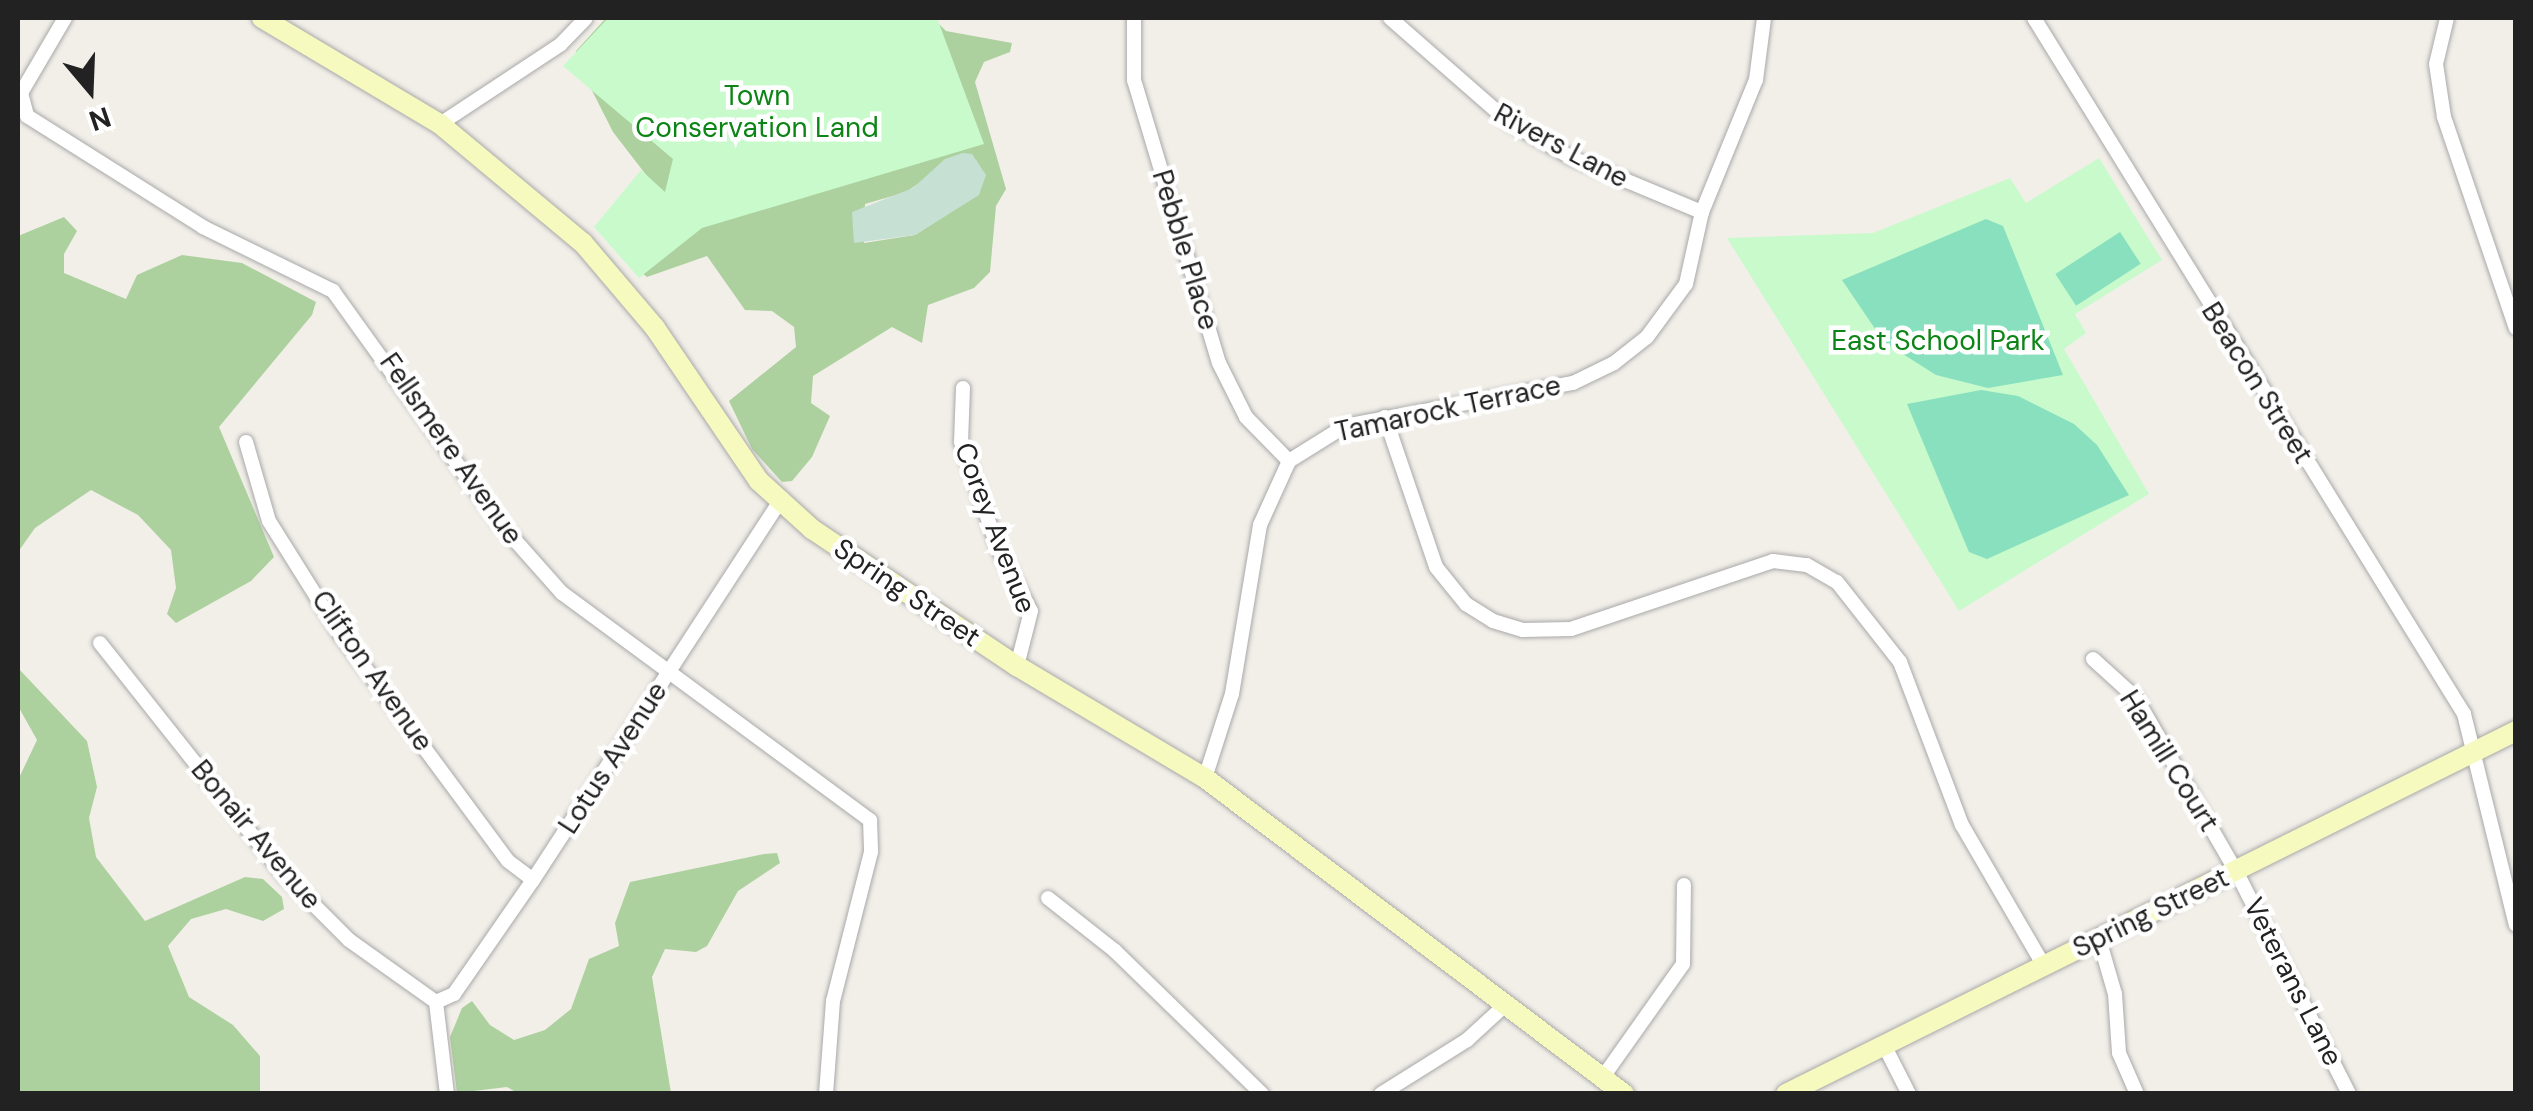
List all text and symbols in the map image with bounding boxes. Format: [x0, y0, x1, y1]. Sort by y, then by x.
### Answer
north arrow [40, 40, 140, 140]
park label: Town Conservation Land [635, 79, 879, 145]
street label: Rivers Lane [1488, 97, 1634, 195]
text: N [84, 98, 116, 140]
street label: Pebble Place [1145, 166, 1225, 334]
street label: Beacon Street [2194, 296, 2320, 470]
park label: East School Park [1831, 324, 2045, 358]
street label: Fellsmere Avenue [372, 347, 530, 551]
street label: Tamarock Terrace [1332, 369, 1564, 449]
street label: Corey Avenue [947, 438, 1043, 618]
street label: Spring Street [827, 532, 987, 654]
street label: Clifton Avenue [304, 584, 440, 758]
street label: Lotus Avenue [552, 676, 674, 840]
street label: Hamill Court [2112, 684, 2226, 838]
street label: Bonair Avenue [184, 754, 328, 916]
street label: Spring Street [2068, 861, 2234, 965]
street label: Veterans Lane [2236, 892, 2350, 1072]

